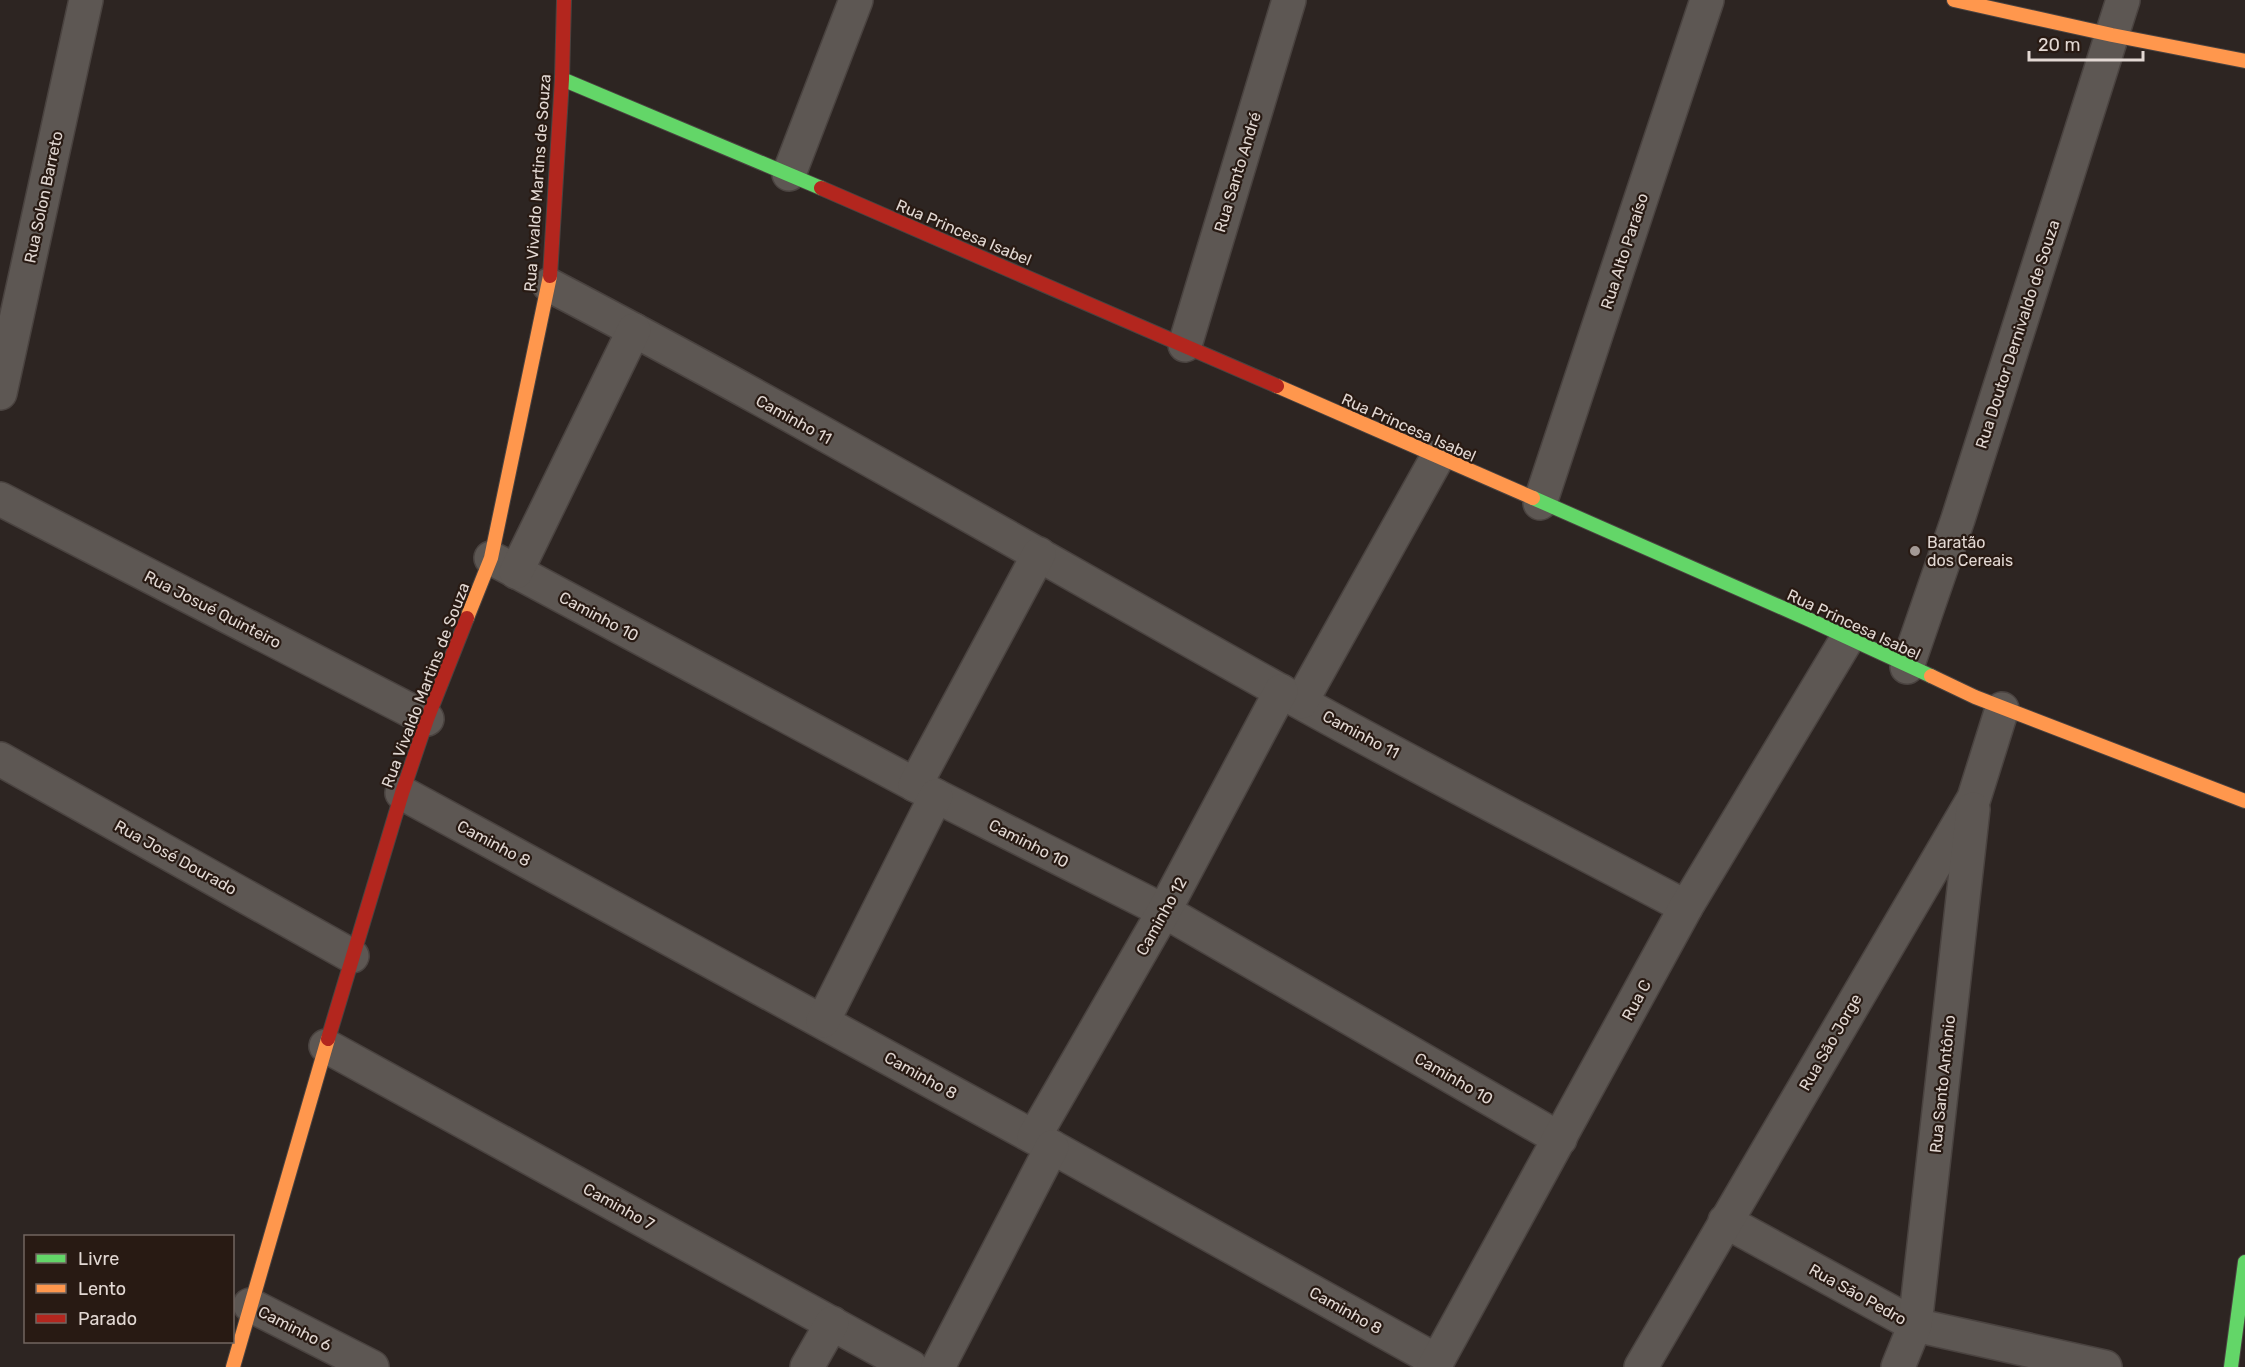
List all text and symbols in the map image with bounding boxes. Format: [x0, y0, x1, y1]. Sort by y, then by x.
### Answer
scale bar [2029, 24, 2143, 62]
text: 20 m [2038, 34, 2080, 56]
street label: Rua Vivaldo Martins de Souza [520, 73, 555, 293]
street label: Rua Santo André [1210, 110, 1265, 235]
street label: Rua Solon Barreto [20, 129, 67, 265]
street label: Rua Alto Paraíso [1597, 191, 1652, 312]
street label: Rua Princesa Isabel [893, 195, 1034, 270]
street label: Rua Doutor Dernivaldo de Souza [1971, 217, 2064, 451]
street label: Rua Princesa Isabel [1339, 389, 1479, 466]
street label: Caminho 11 [752, 391, 835, 448]
place label: Baratão dos Cereais [1927, 533, 2013, 570]
marker: Baratão dos Cereais [1908, 544, 1922, 558]
street label: Rua Josué Quinteiro [141, 567, 284, 652]
street label: Rua Vivaldo Martins de Souza [377, 580, 473, 790]
street label: Rua Princesa Isabel [1784, 585, 1924, 664]
street label: Caminho 10 [556, 588, 642, 645]
street label: Caminho 11 [1319, 706, 1402, 763]
street label: Caminho 10 [986, 815, 1072, 872]
street label: Rua José Dourado [111, 816, 240, 899]
street label: Caminho 8 [454, 816, 534, 871]
street label: Caminho 12 [1132, 874, 1191, 959]
street label: Rua C [1618, 977, 1655, 1024]
street label: Rua São Jorge [1795, 990, 1866, 1094]
street label: Rua Santo Antônio [1926, 1014, 1959, 1154]
street label: Caminho 8 [881, 1048, 960, 1103]
street label: Caminho 10 [1411, 1048, 1496, 1108]
street label: Caminho 7 [580, 1179, 658, 1234]
legend [24, 1235, 234, 1343]
text: Livre [78, 1248, 119, 1270]
street label: Rua São Pedro [1806, 1260, 1910, 1329]
text: Lento [78, 1278, 126, 1300]
street label: Caminho 8 [1306, 1283, 1385, 1338]
street label: Caminho 6 [255, 1302, 335, 1355]
text: Parado [78, 1308, 137, 1330]

